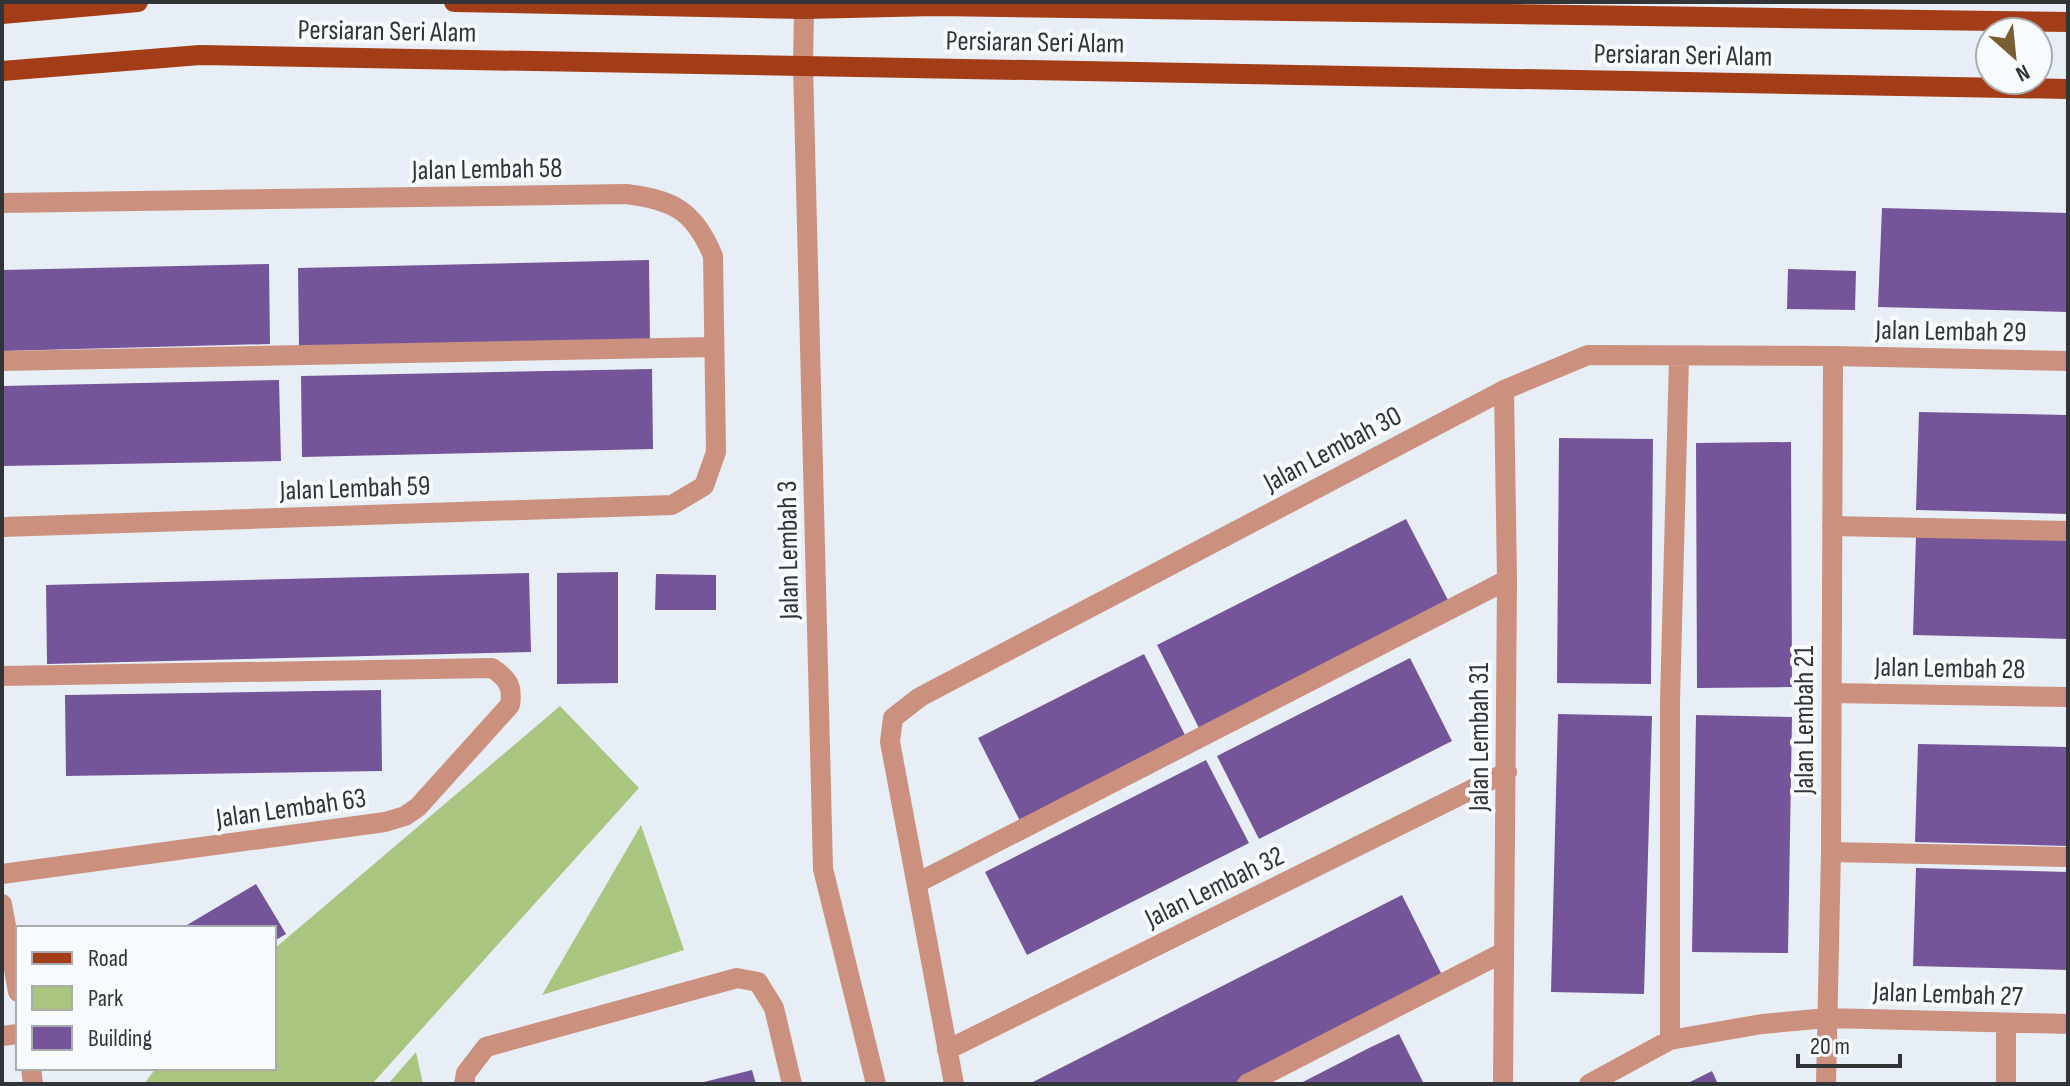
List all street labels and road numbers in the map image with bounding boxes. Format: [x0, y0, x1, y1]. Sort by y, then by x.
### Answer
street label: Persiaran Seri Alam [297, 13, 477, 50]
street label: Persiaran Seri Alam [945, 24, 1125, 61]
street label: Persiaran Seri Alam [1593, 37, 1773, 74]
street label: Jalan Lembah 58 [410, 152, 563, 187]
street label: Jalan Lembah 29 [1874, 314, 2027, 349]
street label: Jalan Lembah 30 [1257, 399, 1407, 500]
street label: Jalan Lembah 59 [278, 469, 431, 508]
street label: Jalan Lembah 3 [771, 480, 806, 621]
street label: Jalan Lembah 21 [1788, 646, 1821, 795]
street label: Jalan Lembah 28 [1873, 651, 2026, 686]
street label: Jalan Lembah 31 [1463, 663, 1496, 812]
street label: Jalan Lembah 63 [213, 782, 368, 835]
street label: Jalan Lembah 32 [1139, 840, 1289, 936]
street label: Jalan Lembah 27 [1872, 975, 2023, 1014]

